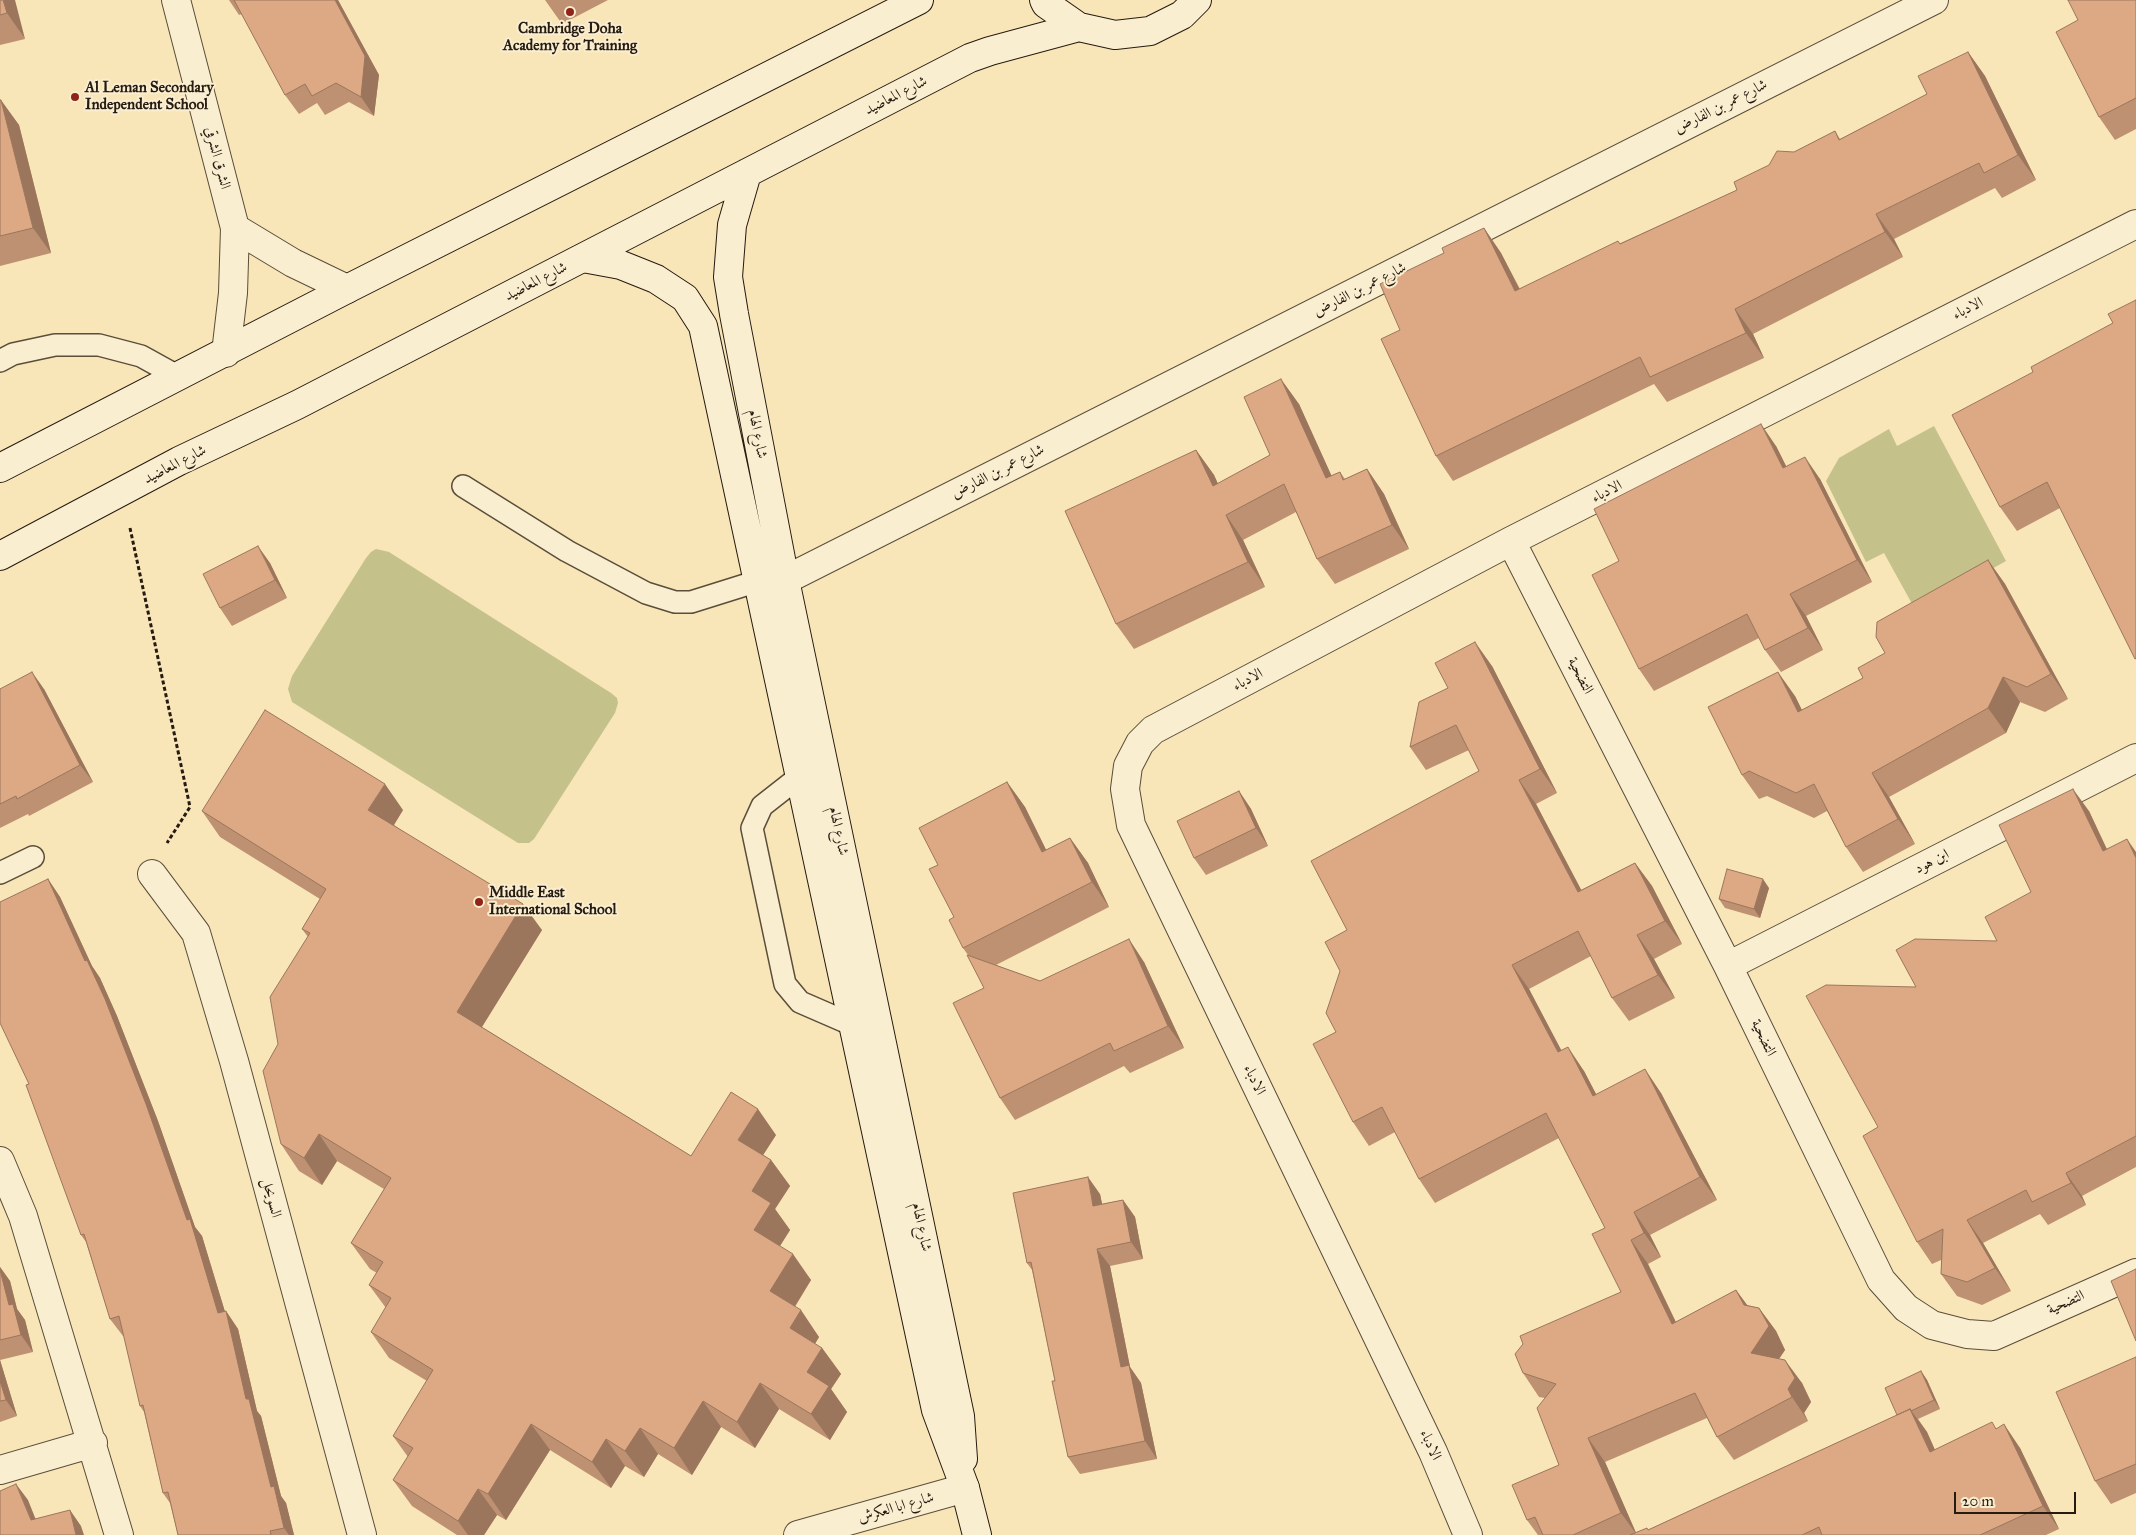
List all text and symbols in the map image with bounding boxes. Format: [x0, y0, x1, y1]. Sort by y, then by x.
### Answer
marker: Cambridge Doha Academy for Training [564, 6, 576, 18]
place label: Cambridge Doha Academy for Training [503, 20, 637, 55]
street label: شارع المعاضيد [862, 73, 930, 119]
street label: شارع عمر بن الفارض [1672, 76, 1770, 138]
place label: Al Leman Secondary Independent School [85, 79, 214, 114]
marker: Al Leman Secondary Independent School [69, 91, 81, 103]
street label: الشرق الشرقي [200, 125, 234, 191]
street label: شارع المعاضيد [502, 259, 570, 305]
street label: شارع عمر بن الفارض [1311, 259, 1409, 321]
street label: الادباء [1950, 294, 1986, 324]
street label: شارع الهام [743, 408, 771, 460]
street label: شارع عمر بن الفارض [949, 441, 1047, 503]
street label: شارع المعاضيد [141, 442, 209, 488]
street label: الادباء [1589, 477, 1625, 507]
street label: التضحية [1563, 655, 1597, 697]
street label: الادباء [1230, 665, 1266, 695]
street label: شارع الهام [824, 805, 852, 857]
street label: ابن هود [1912, 846, 1952, 878]
place label: Middle East International School [489, 884, 616, 919]
marker: Middle East International School [473, 896, 485, 908]
street label: التضحية [1746, 1017, 1780, 1059]
street label: الادباء [1239, 1062, 1269, 1098]
street label: السويحل [257, 1176, 285, 1220]
street label: شارع الهام [907, 1201, 935, 1253]
street label: التضحية [2045, 1287, 2087, 1319]
street label: الادباء [1415, 1427, 1445, 1463]
scale bar [1956, 1482, 2078, 1514]
street label: شارع ابا العكرش [856, 1489, 936, 1527]
text: 20 m [1962, 1492, 1994, 1510]

